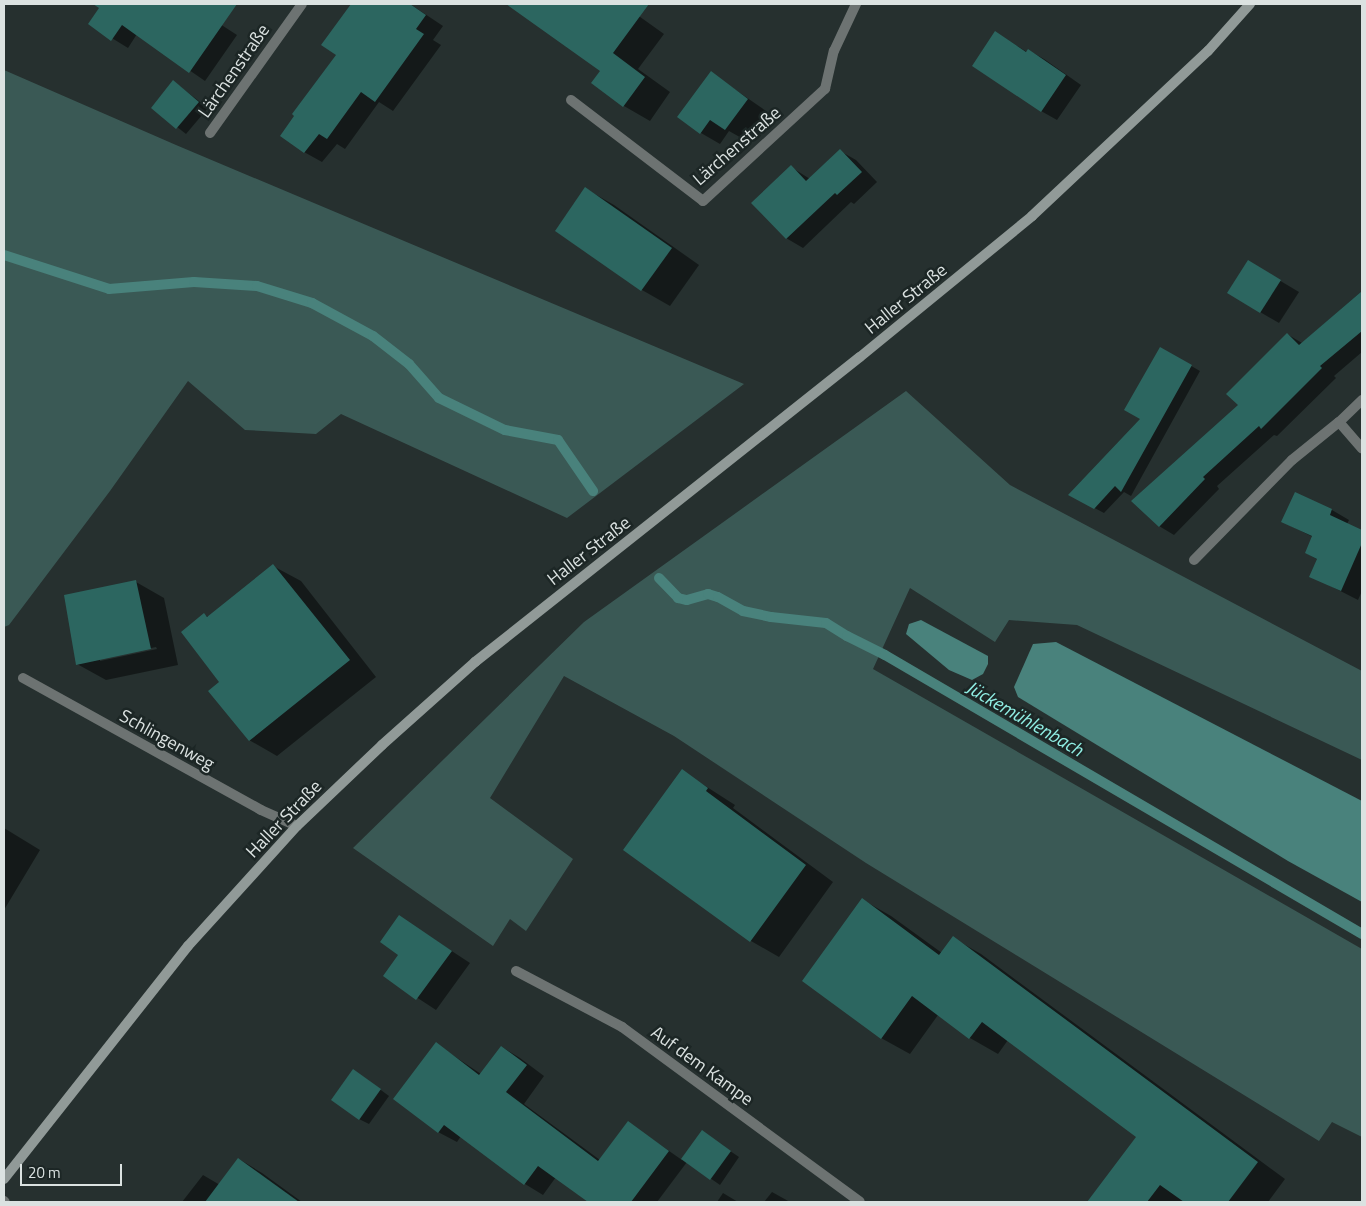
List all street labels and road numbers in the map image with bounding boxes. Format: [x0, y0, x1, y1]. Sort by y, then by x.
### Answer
street label: Lärchenstraße [194, 20, 274, 122]
street label: Lärchenstraße [689, 102, 785, 190]
street label: Haller Straße [861, 259, 951, 339]
street label: Haller Straße [543, 512, 635, 590]
street label: Schlingenweg [116, 705, 218, 775]
street label: Haller Straße [242, 776, 326, 862]
street label: Auf dem Kampe [647, 1022, 757, 1110]

